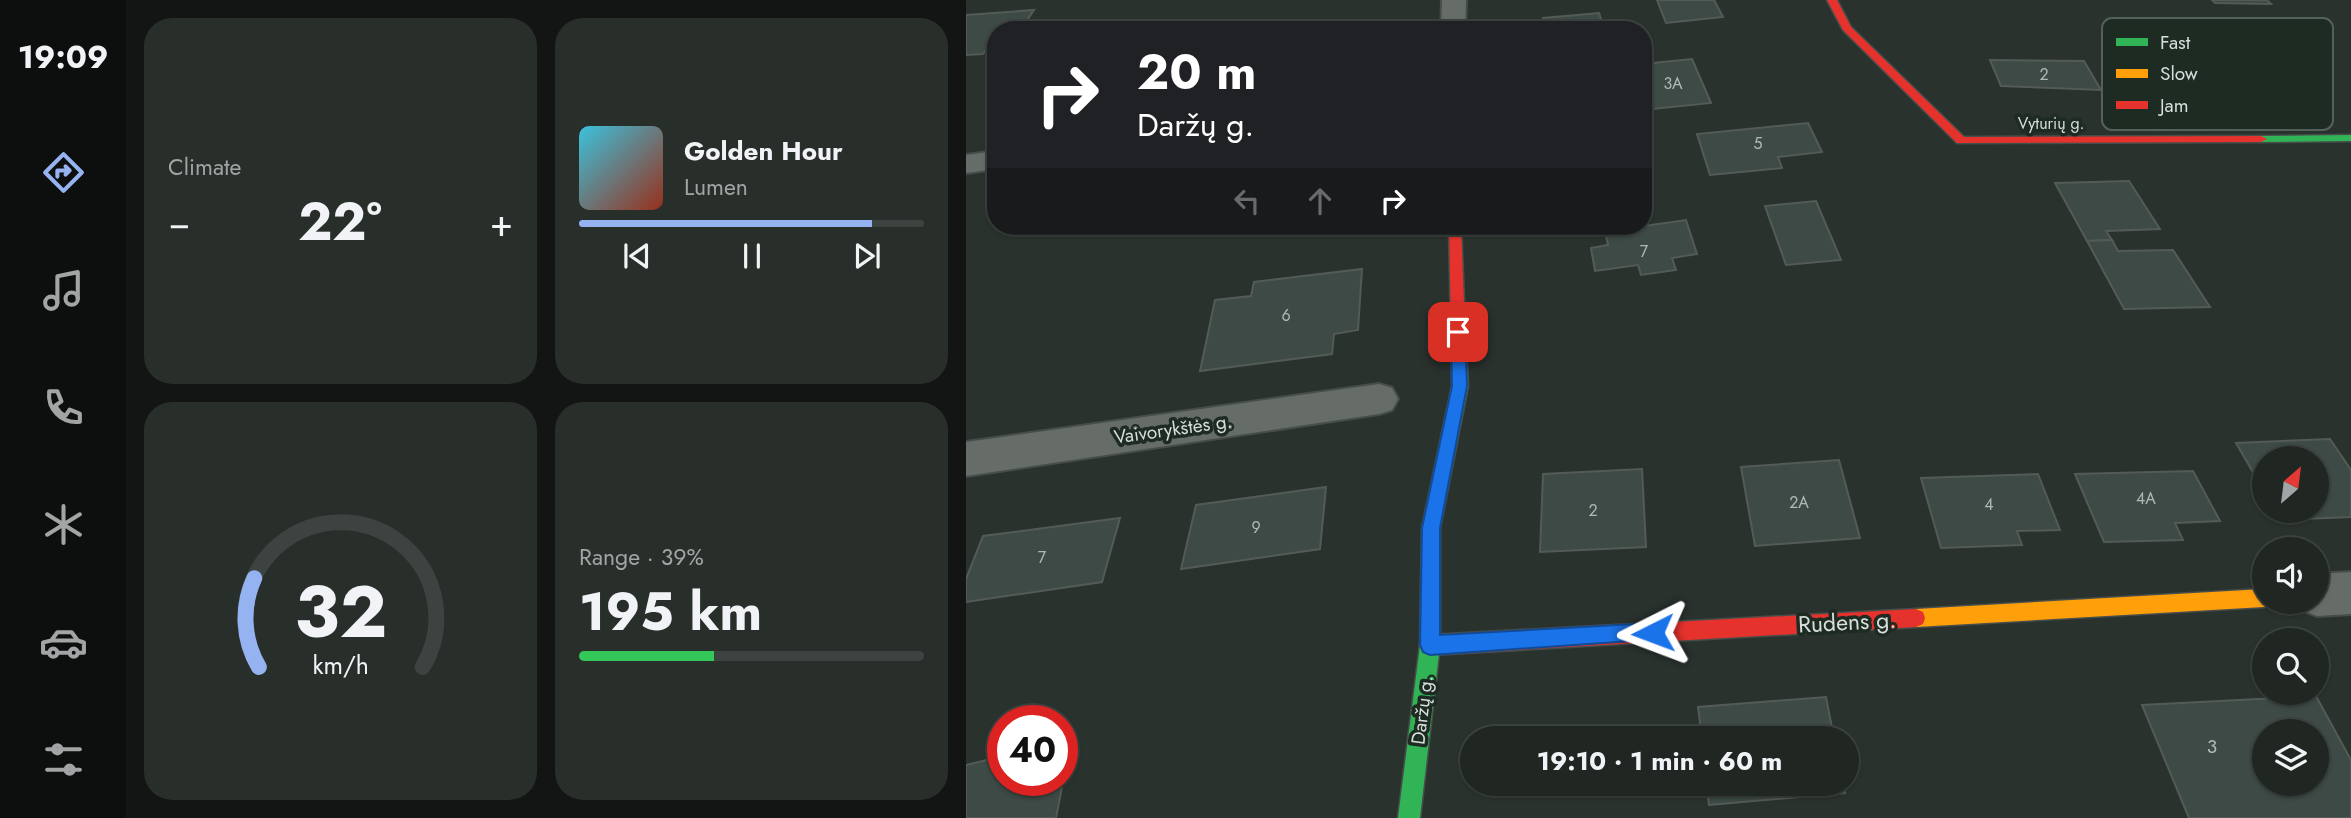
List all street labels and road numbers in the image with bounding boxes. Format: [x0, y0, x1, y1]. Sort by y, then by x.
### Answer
street label: Vyturių g. [2018, 112, 2084, 135]
street label: Vaivorykštės g. [1112, 407, 1234, 451]
street label: Rudens g. [1797, 602, 1897, 642]
street label: Daržų g. [1404, 674, 1440, 746]

